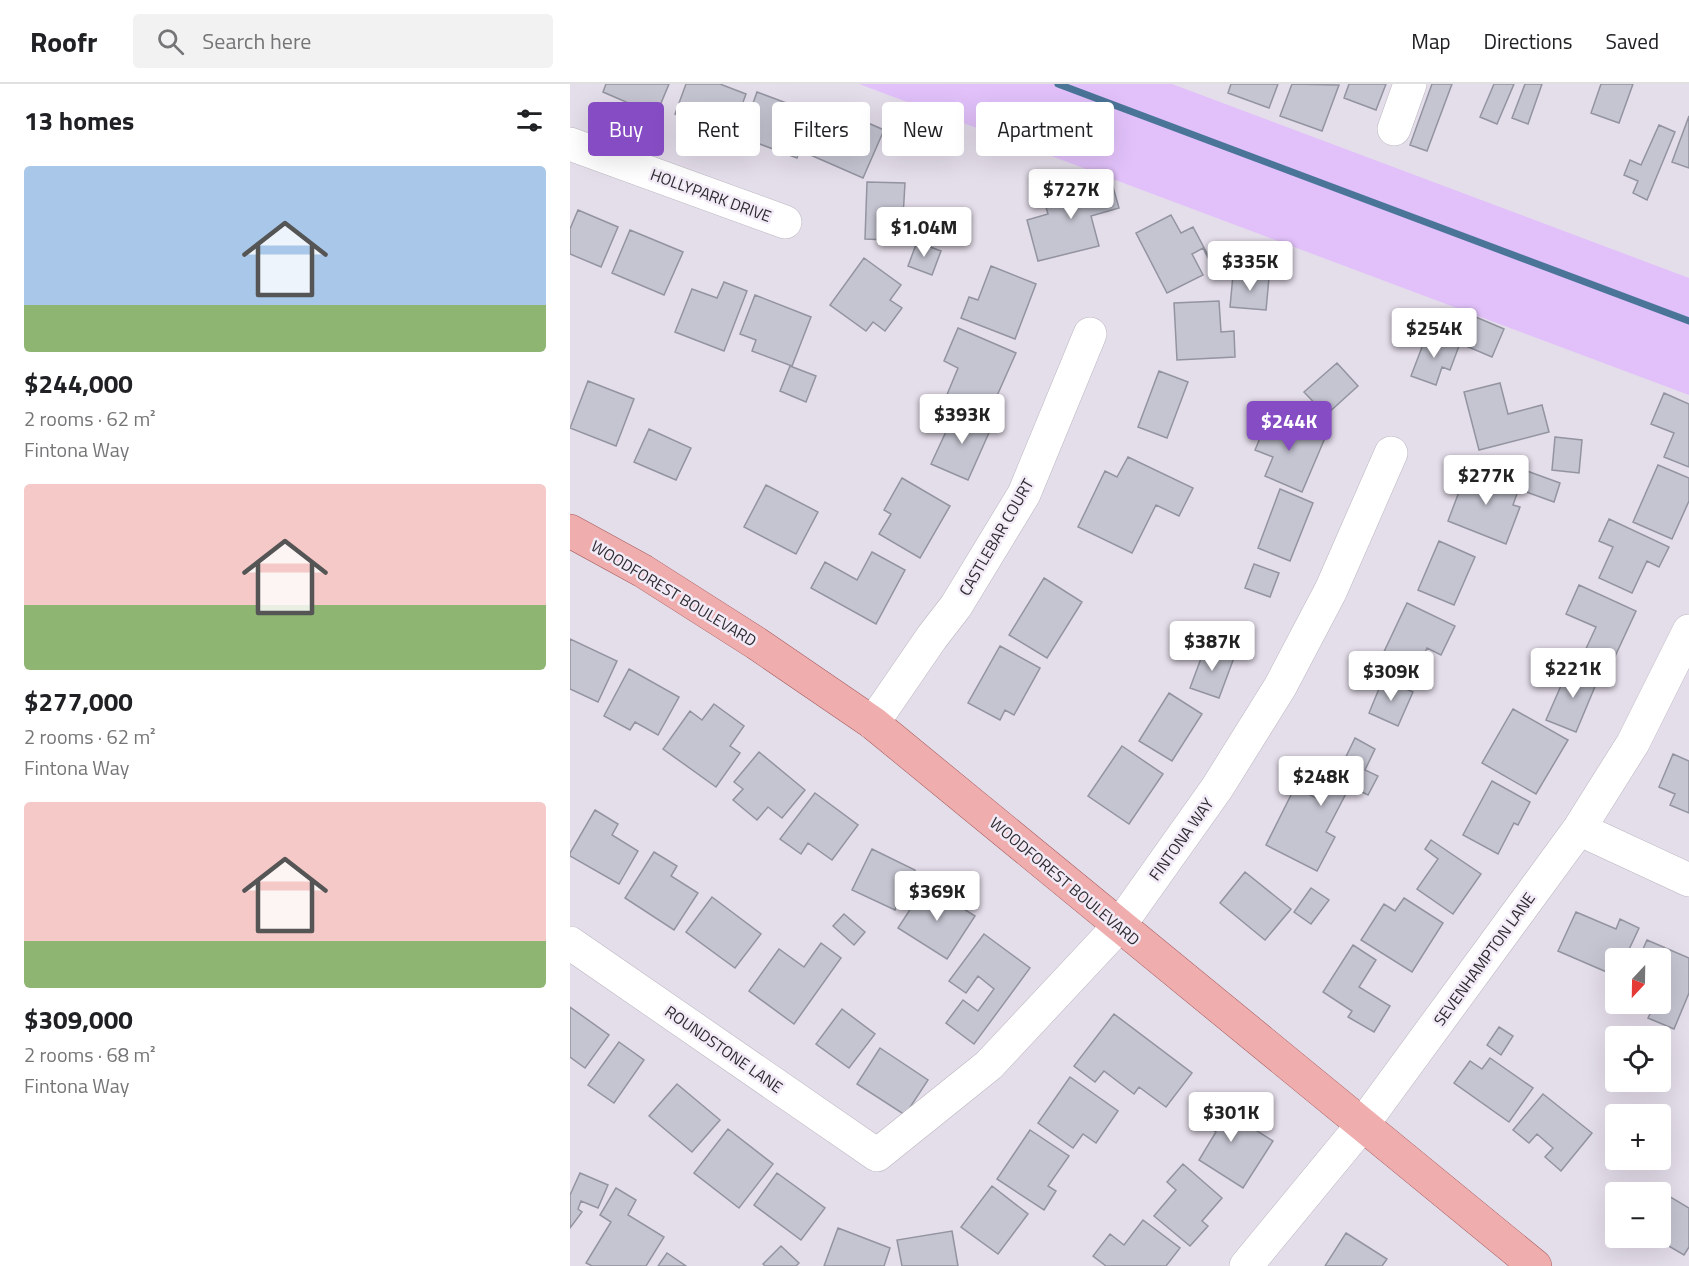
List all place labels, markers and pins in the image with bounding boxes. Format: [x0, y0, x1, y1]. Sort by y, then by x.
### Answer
pin: $727K [1029, 169, 1113, 220]
pin: $1.04M [875, 207, 973, 258]
pin: $335K [1208, 241, 1292, 292]
pin: $254K [1392, 308, 1476, 359]
pin: $393K [920, 394, 1004, 445]
pin: $244K [1247, 401, 1331, 452]
pin: $277K [1444, 455, 1528, 506]
pin: $387K [1170, 621, 1254, 672]
pin: $221K [1531, 648, 1615, 699]
pin: $309K [1349, 651, 1433, 702]
pin: $248K [1279, 756, 1363, 807]
pin: $369K [895, 871, 979, 922]
pin: $301K [1189, 1092, 1273, 1143]

